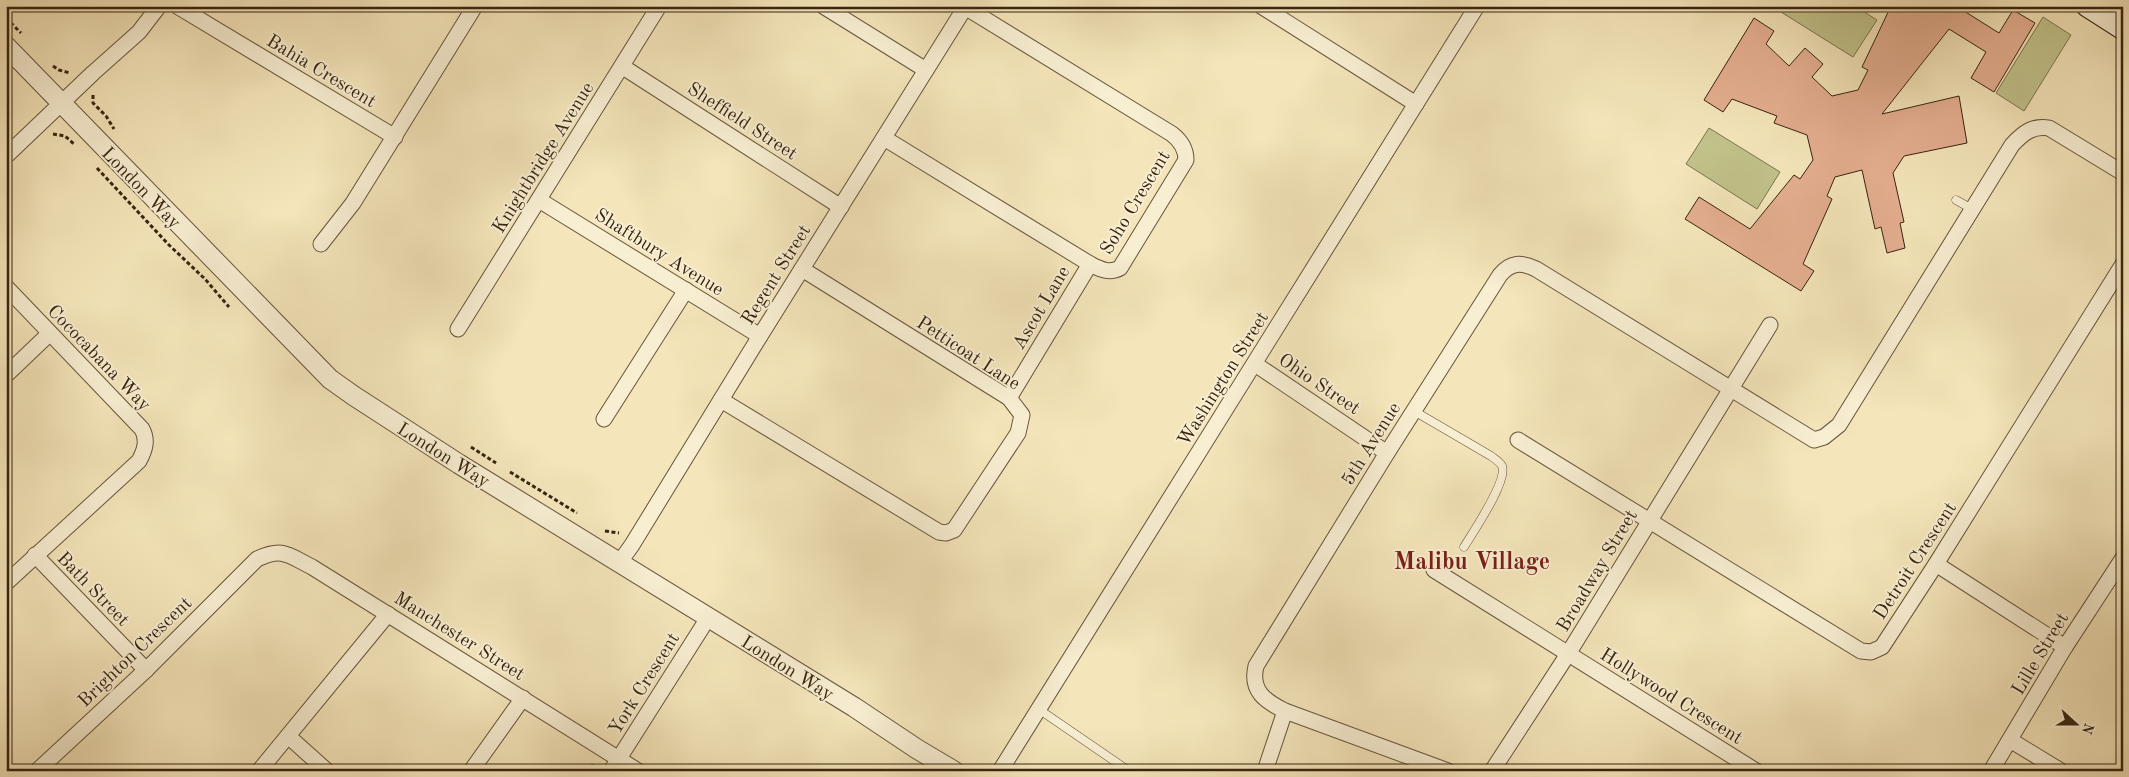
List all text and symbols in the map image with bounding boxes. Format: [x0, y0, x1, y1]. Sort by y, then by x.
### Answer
street label: Bahia Crescent [263, 32, 379, 112]
street label: Knightbridge Avenue [490, 79, 598, 237]
street label: Sheffield Street [683, 80, 800, 165]
street label: London Way [97, 144, 184, 233]
street label: Soho Crescent [1098, 148, 1175, 259]
street label: Shaftbury Avenue [591, 206, 726, 300]
street label: Regent Street [739, 222, 815, 329]
street label: Ascot Lane [1010, 263, 1074, 353]
street label: Cococabana Way [43, 302, 154, 416]
street label: Washington Street [1175, 309, 1273, 450]
street label: Petticoat Lane [912, 314, 1023, 395]
street label: Ohio Street [1274, 351, 1363, 419]
street label: 5th Avenue [1339, 400, 1405, 489]
street label: London Way [393, 420, 492, 492]
street label: Detroit Crescent [1871, 499, 1961, 624]
street label: Broadway Street [1554, 507, 1642, 636]
street label: Bath Street [52, 549, 132, 631]
district label: Malibu Village [1394, 551, 1550, 575]
street label: Manchester Street [390, 589, 527, 685]
street label: Brighton Crescent [75, 594, 196, 712]
street label: Lille Street [2009, 610, 2073, 699]
street label: York Crescent [606, 630, 684, 739]
street label: London Way [737, 633, 836, 705]
street label: Hollywood Crescent [1596, 646, 1745, 749]
north arrow [2052, 700, 2102, 750]
text: N [2079, 721, 2096, 736]

